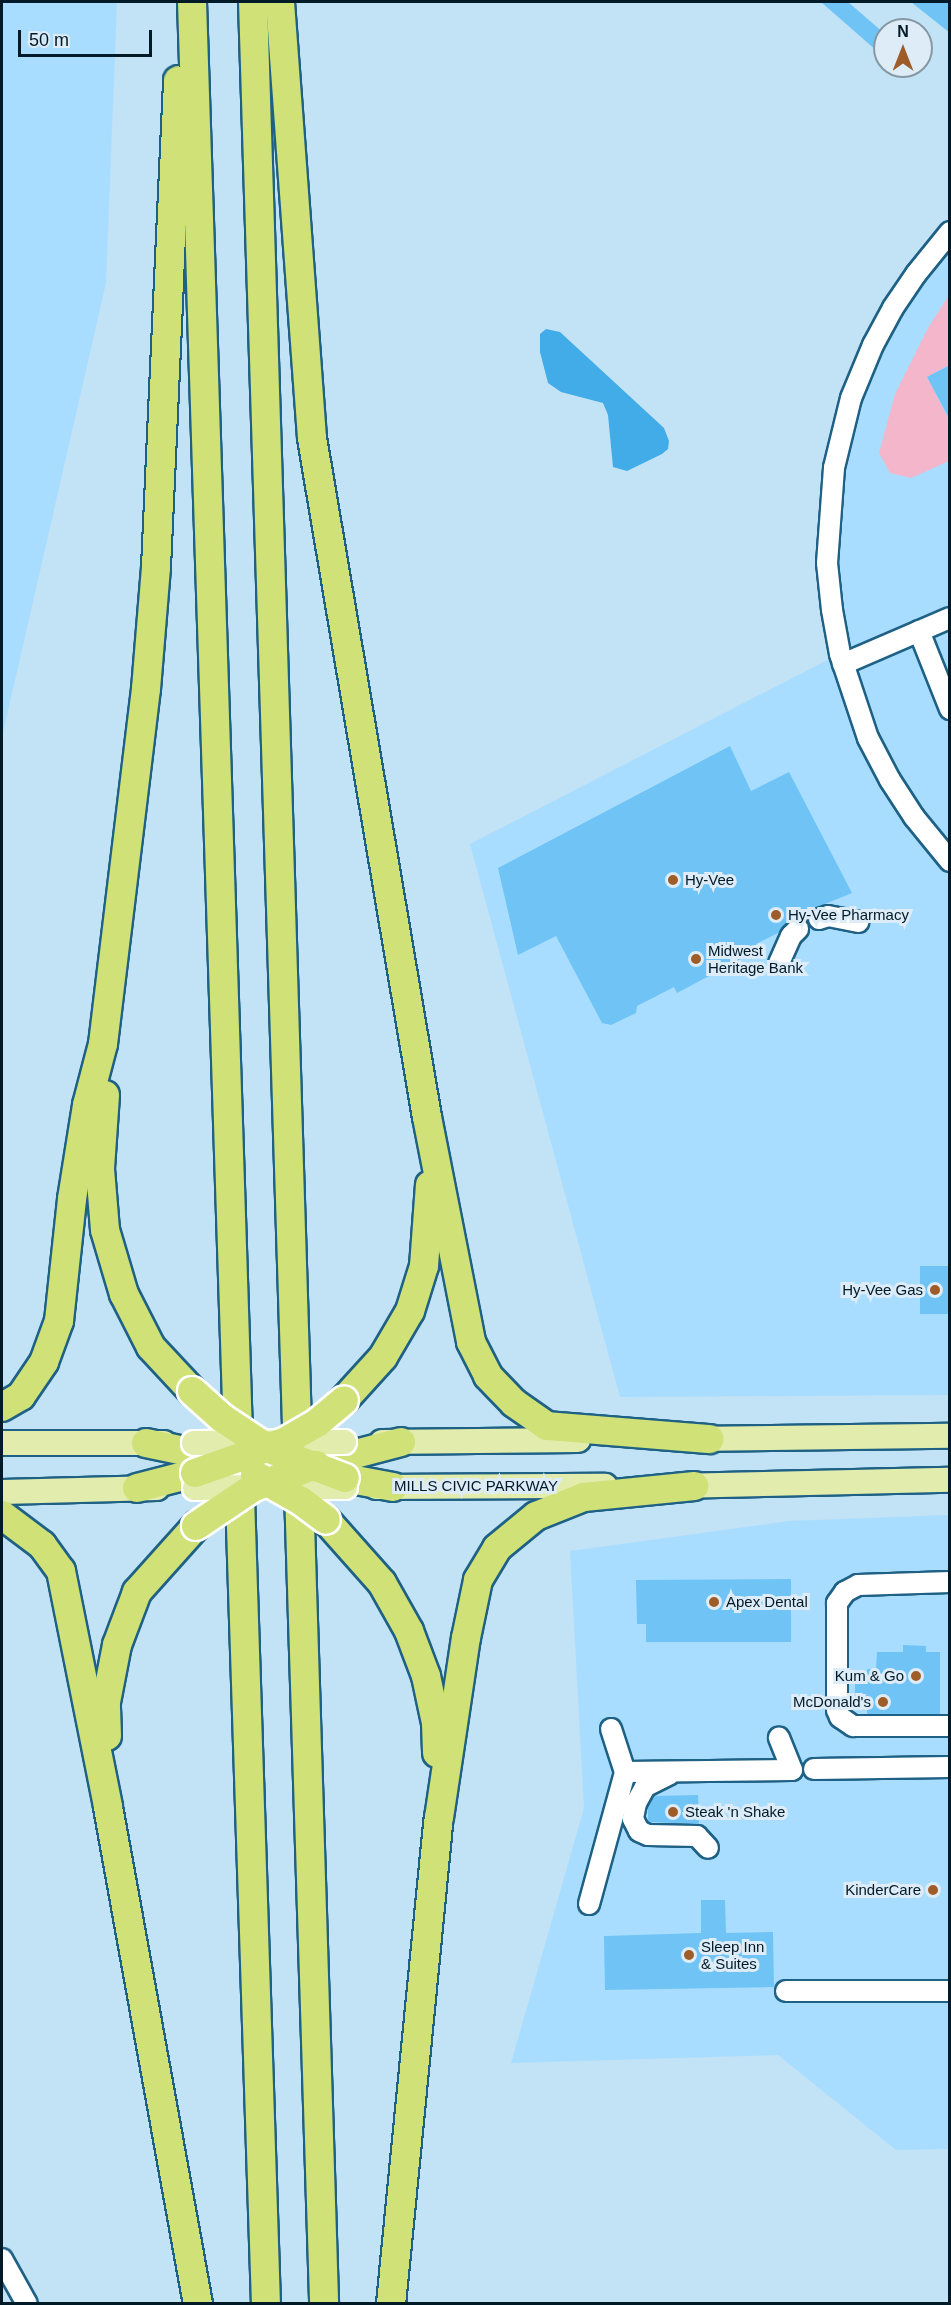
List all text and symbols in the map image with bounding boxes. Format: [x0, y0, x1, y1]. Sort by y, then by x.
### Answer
scale bar [21, 18, 154, 56]
north arrow [873, 18, 933, 78]
text: N [897, 23, 909, 40]
text: 50 m [29, 30, 69, 50]
place label: Hy-Vee [685, 871, 734, 889]
marker: Hy-Vee [666, 873, 680, 887]
place label: Hy-Vee Pharmacy [788, 906, 909, 924]
marker: Hy-Vee Pharmacy [769, 908, 783, 922]
place label: Midwest Heritage Bank [708, 941, 803, 976]
marker: Midwest Heritage Bank [689, 952, 703, 966]
place label: Hy-Vee Gas [842, 1281, 923, 1299]
marker: Hy-Vee Gas [928, 1283, 942, 1297]
street label: MILLS CIVIC PARKWAY [394, 1477, 558, 1495]
place label: Apex Dental [726, 1593, 808, 1611]
marker: Apex Dental [707, 1595, 721, 1609]
place label: Kum & Go [835, 1667, 904, 1685]
marker: Kum & Go [909, 1669, 923, 1683]
place label: McDonald's [793, 1693, 871, 1711]
marker: McDonald's [876, 1695, 890, 1709]
place label: Steak 'n Shake [685, 1803, 785, 1821]
marker: Steak 'n Shake [666, 1805, 680, 1819]
place label: KinderCare [845, 1881, 921, 1899]
marker: KinderCare [926, 1883, 940, 1897]
place label: Sleep Inn & Suites [701, 1937, 764, 1972]
marker: Sleep Inn & Suites [682, 1948, 696, 1962]

